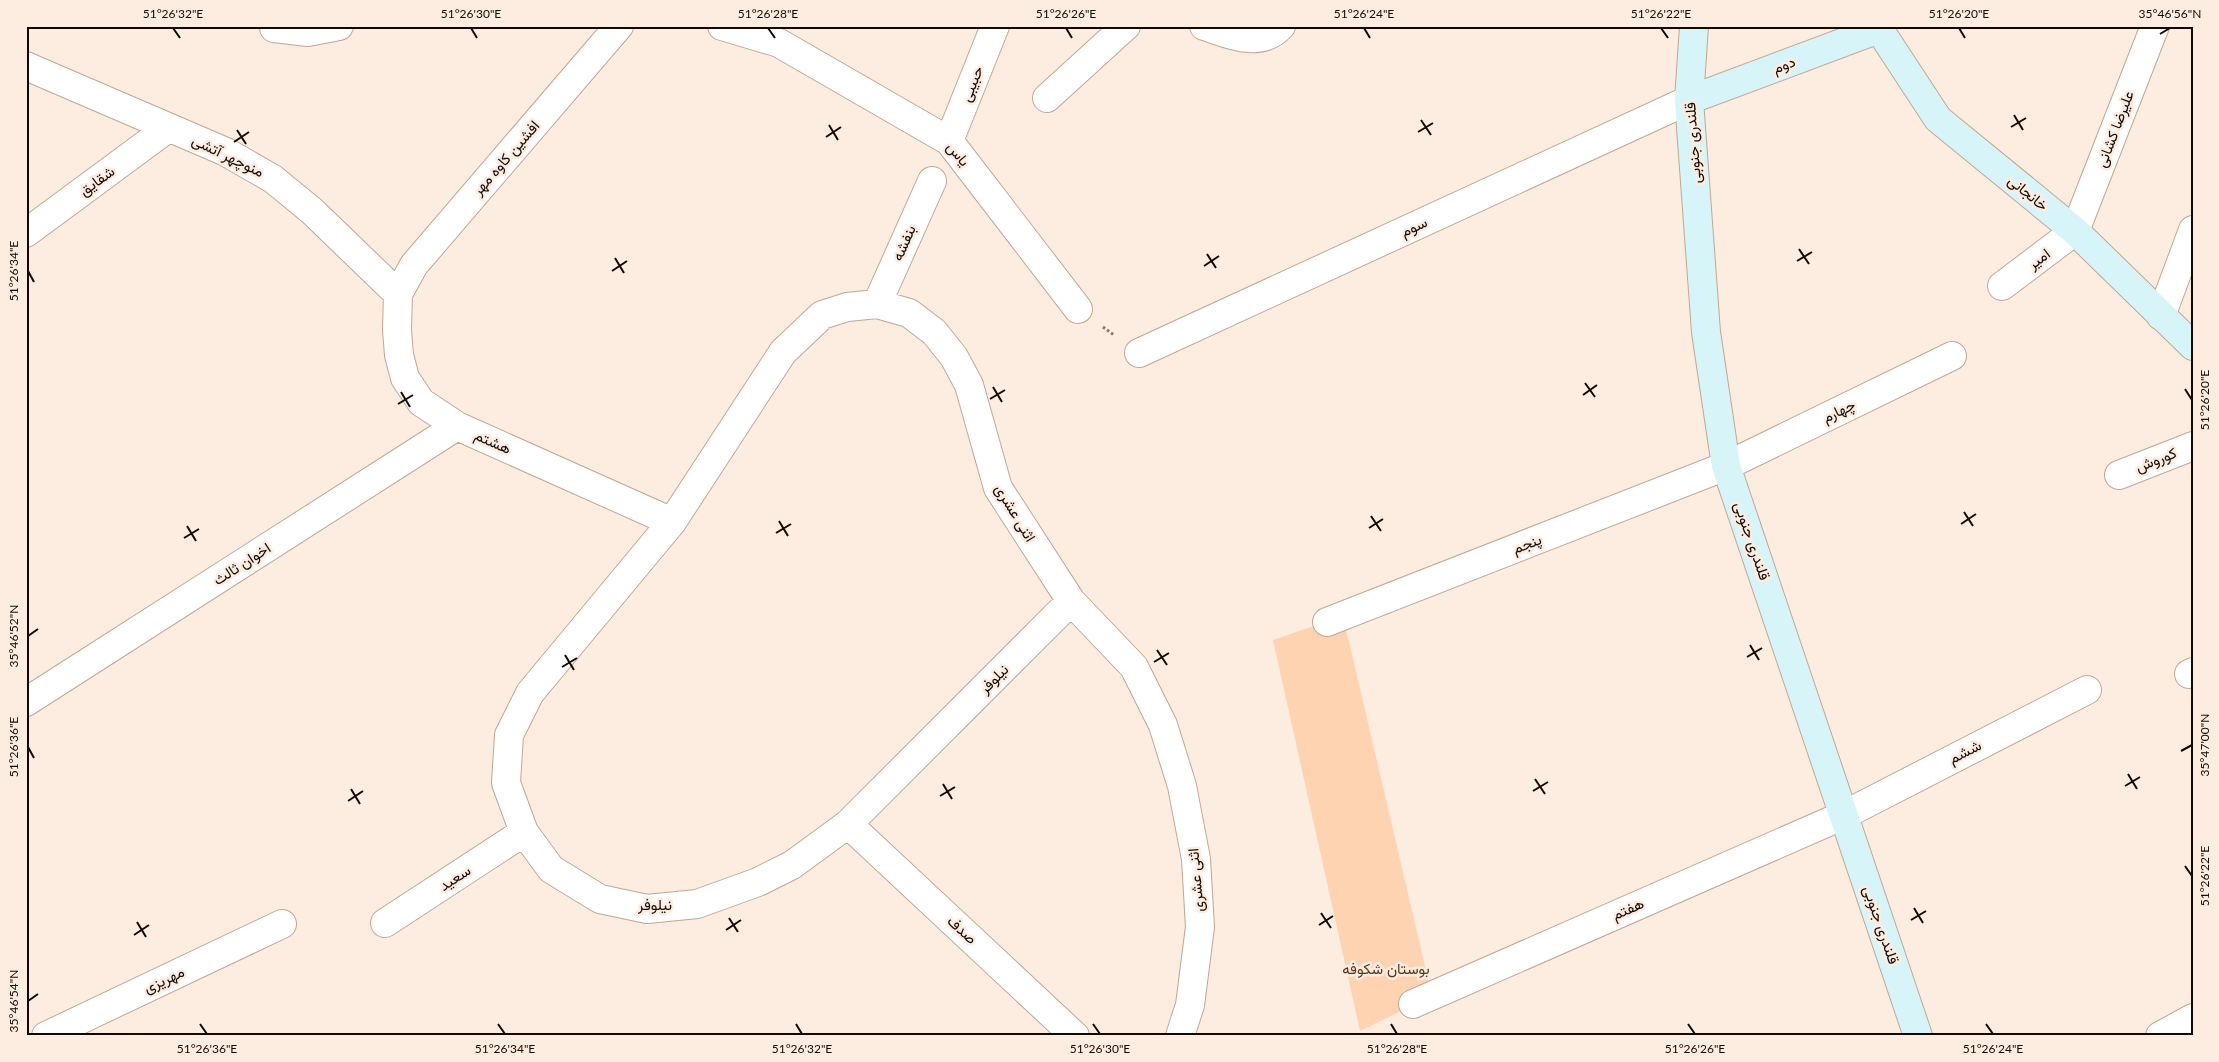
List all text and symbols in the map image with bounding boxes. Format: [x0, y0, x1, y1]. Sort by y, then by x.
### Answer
text: 51°26'32"E [143, 6, 203, 21]
text: 51°26'30"E [441, 6, 501, 21]
text: 51°26'28"E [738, 6, 798, 21]
text: 51°26'26"E [1036, 6, 1096, 21]
text: 51°26'24"E [1334, 6, 1394, 21]
text: 51°26'22"E [1631, 6, 1691, 21]
text: 51°26'20"E [1929, 6, 1989, 21]
text: 35°46'56"N [2139, 6, 2201, 21]
street label: دوم [1770, 52, 1798, 78]
street label: حبیبی [956, 63, 988, 105]
street label: علیرضا کشانی [2091, 88, 2139, 170]
street label: قلندری جنوبی [1680, 101, 1706, 184]
street label: افشین کاوه مهر [467, 116, 544, 200]
street label: منوچهر آتشی [189, 130, 267, 182]
street label: یاس [942, 137, 974, 171]
street label: شقایق [75, 161, 119, 201]
street label: خانجانی [2004, 171, 2052, 215]
street label: سوم [1397, 212, 1431, 242]
street label: بنفشه [887, 222, 920, 264]
text: 51°26'34"E [6, 241, 21, 301]
street label: امیر [2023, 244, 2054, 274]
text: 51°26'20"E [2197, 370, 2212, 430]
street label: چهارم [1819, 394, 1859, 428]
street label: هشتم [472, 425, 514, 459]
street label: کوروش [2132, 443, 2180, 477]
street label: اثنی عشری [990, 480, 1040, 546]
street label: قلندری جنوبی [1729, 499, 1775, 583]
street label: پنجم [1510, 529, 1544, 559]
street label: اخوان ثالث [209, 538, 274, 589]
text: 35°46'52"N [6, 605, 21, 667]
street label: نیلوفر [974, 660, 1012, 698]
text: 35°47'00"N [2197, 714, 2212, 776]
text: 51°26'36"E [6, 717, 21, 777]
street label: ششم [1945, 735, 1985, 769]
text: 51°26'22"E [2197, 846, 2212, 906]
street label: اثنی عشری [1183, 847, 1209, 913]
street label: سعید [435, 860, 474, 895]
street label: قلندری جنوبی [1858, 883, 1904, 967]
street label: هفتم [1609, 893, 1647, 925]
street label: نیلوفر [637, 895, 672, 914]
street label: صدف [944, 911, 981, 947]
park label: بوستان شکوفه [1342, 959, 1430, 978]
street label: مهریزی [140, 962, 188, 998]
text: 35°46'54"N [6, 970, 21, 1032]
text: 51°26'36"E [177, 1041, 237, 1056]
text: 51°26'34"E [475, 1041, 535, 1056]
text: 51°26'32"E [772, 1041, 832, 1056]
text: 51°26'30"E [1070, 1041, 1130, 1056]
text: 51°26'28"E [1367, 1041, 1427, 1056]
text: 51°26'26"E [1665, 1041, 1725, 1056]
text: 51°26'24"E [1963, 1041, 2023, 1056]

